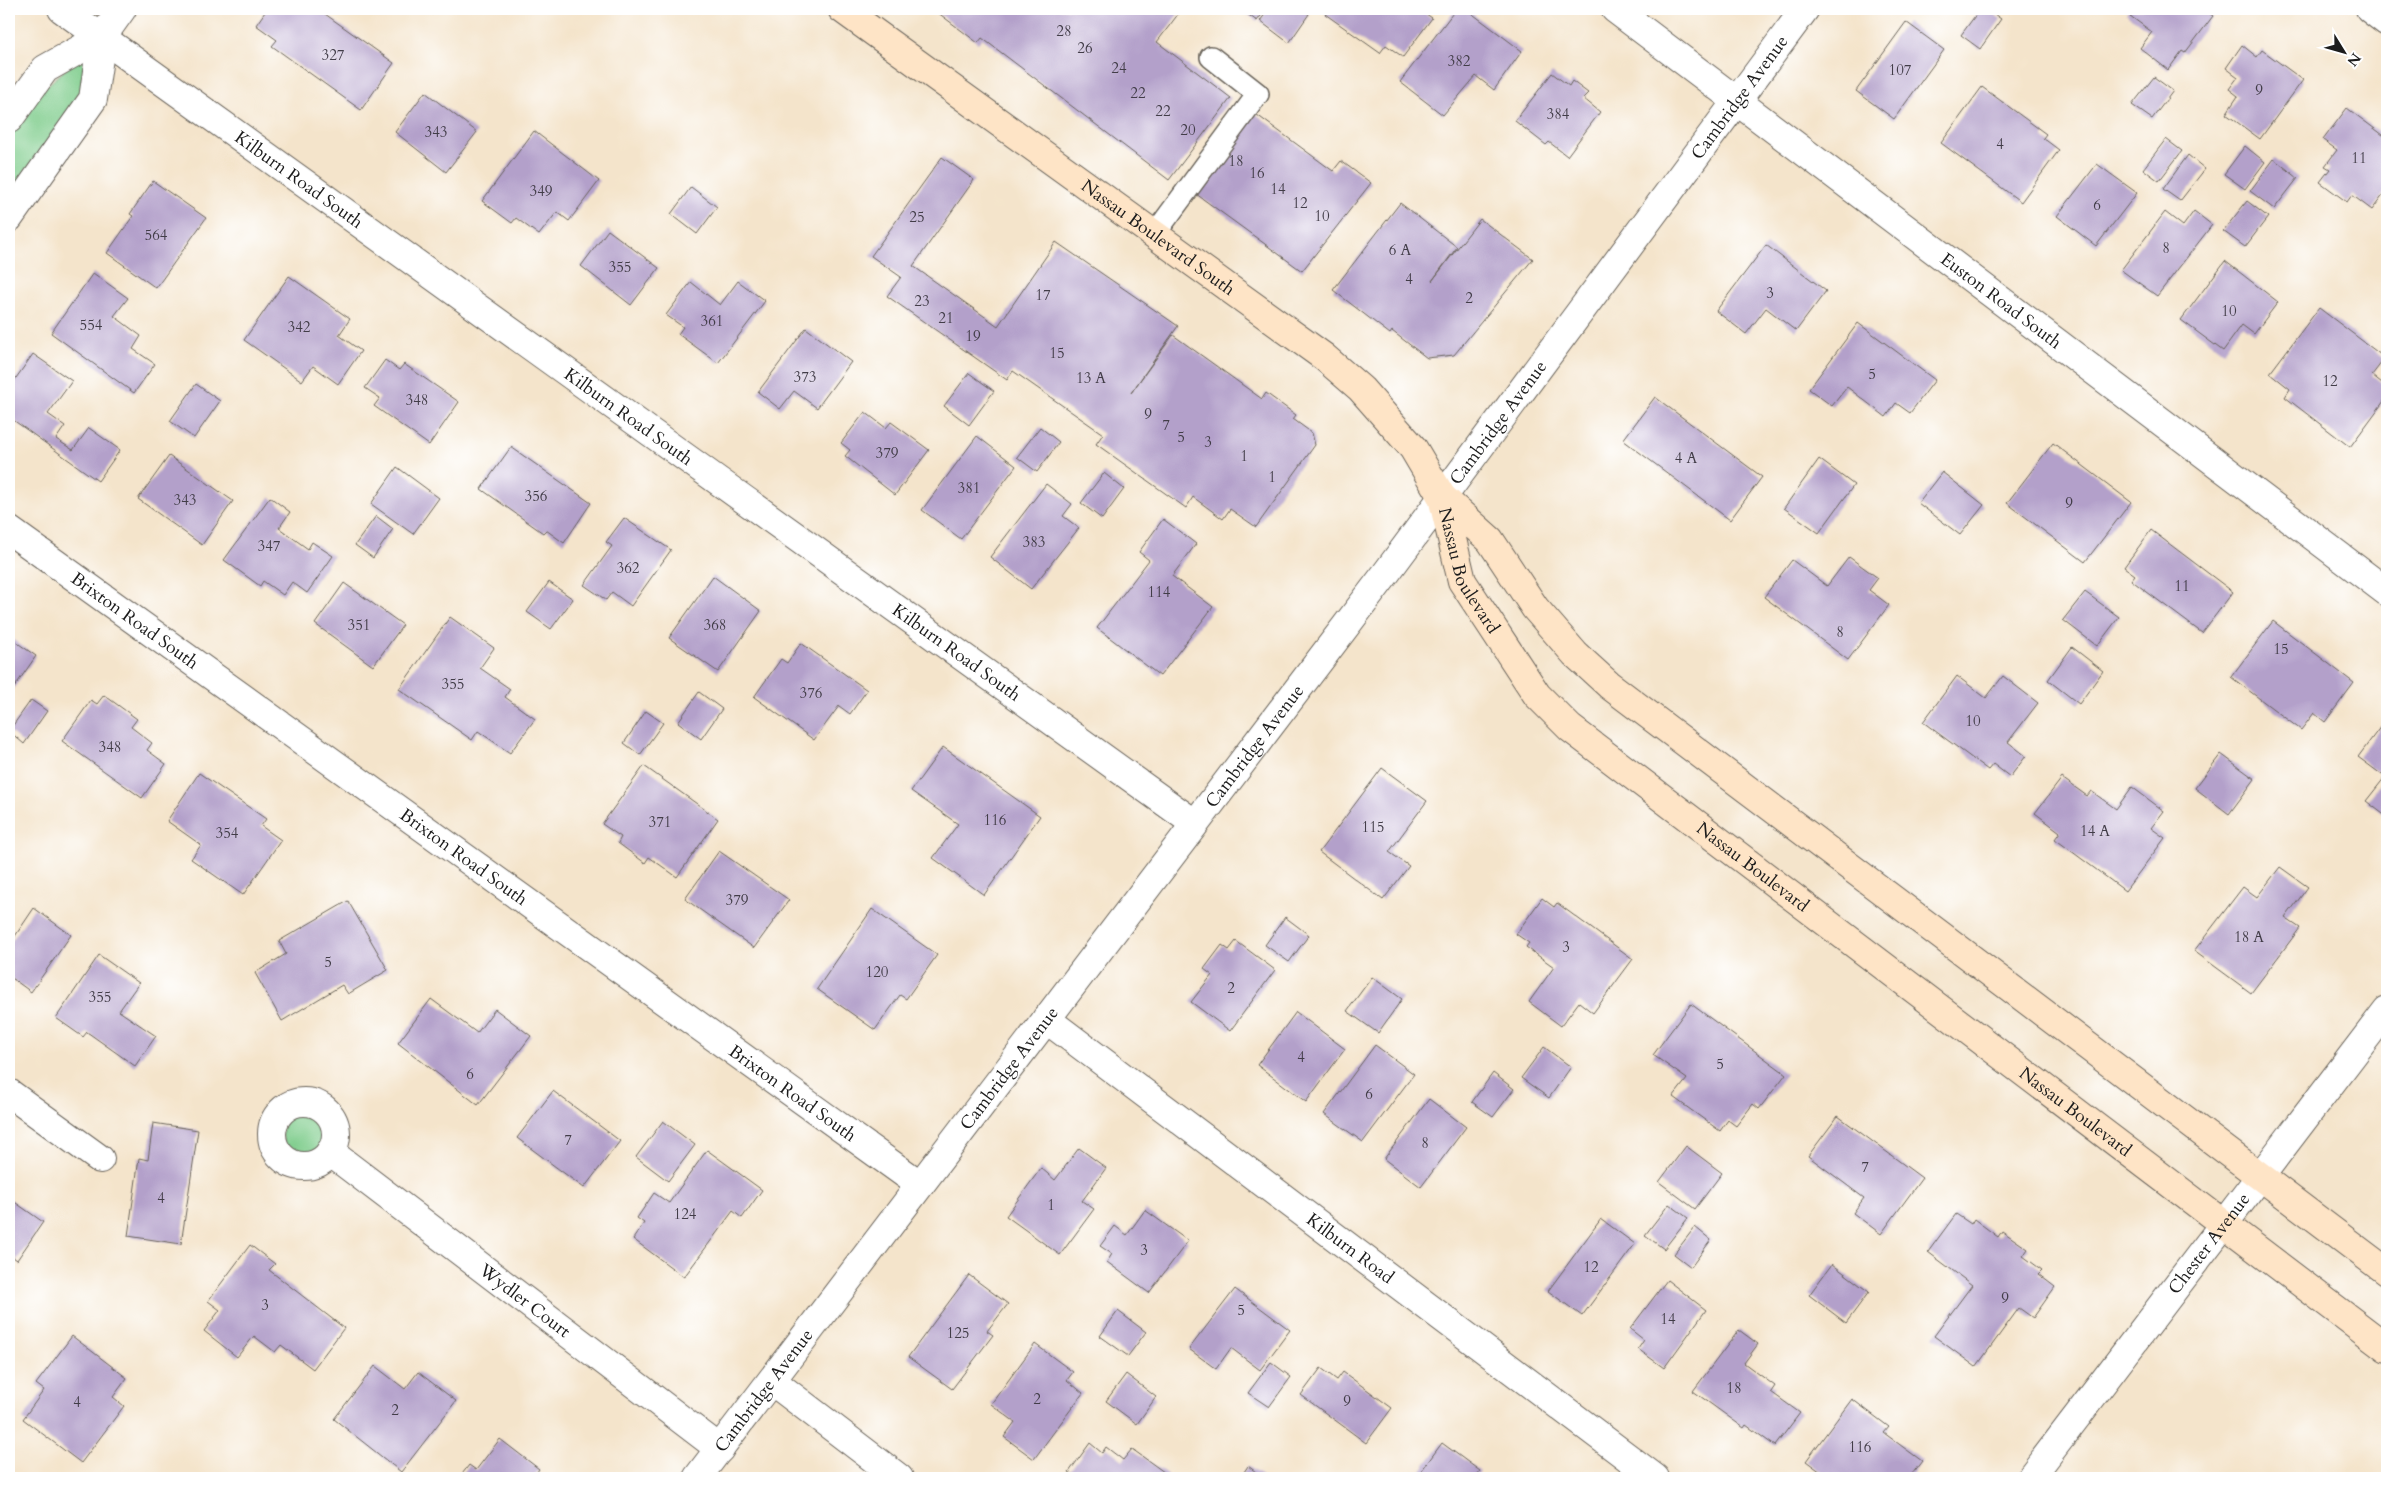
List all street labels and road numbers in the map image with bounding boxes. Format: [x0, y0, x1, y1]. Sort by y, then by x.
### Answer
street label: Cambridge Avenue [1685, 30, 1794, 165]
street label: Kilburn Road South [229, 125, 368, 235]
street label: Nassau Boulevard South [1076, 174, 1240, 302]
street label: Euston Road South [1935, 247, 2067, 355]
street label: Cambridge Avenue [1444, 355, 1553, 490]
street label: Kilburn Road South [559, 362, 698, 472]
street label: Nassau Boulevard [1432, 505, 1505, 639]
street label: Brixton Road South [66, 566, 204, 675]
street label: Kilburn Road South [887, 598, 1026, 708]
street label: Cambridge Avenue [1200, 679, 1310, 813]
street label: Brixton Road South [394, 803, 533, 912]
street label: Nassau Boulevard [1691, 816, 1814, 918]
street label: Cambridge Avenue [954, 1002, 1065, 1136]
street label: Brixton Road South [723, 1039, 861, 1148]
street label: Nassau Boulevard [2014, 1061, 2137, 1163]
street label: Chester Avenue [2163, 1188, 2256, 1300]
street label: Kilburn Road [1301, 1207, 1399, 1290]
street label: Wydler Court [473, 1257, 576, 1344]
street label: Cambridge Avenue [709, 1324, 819, 1458]

